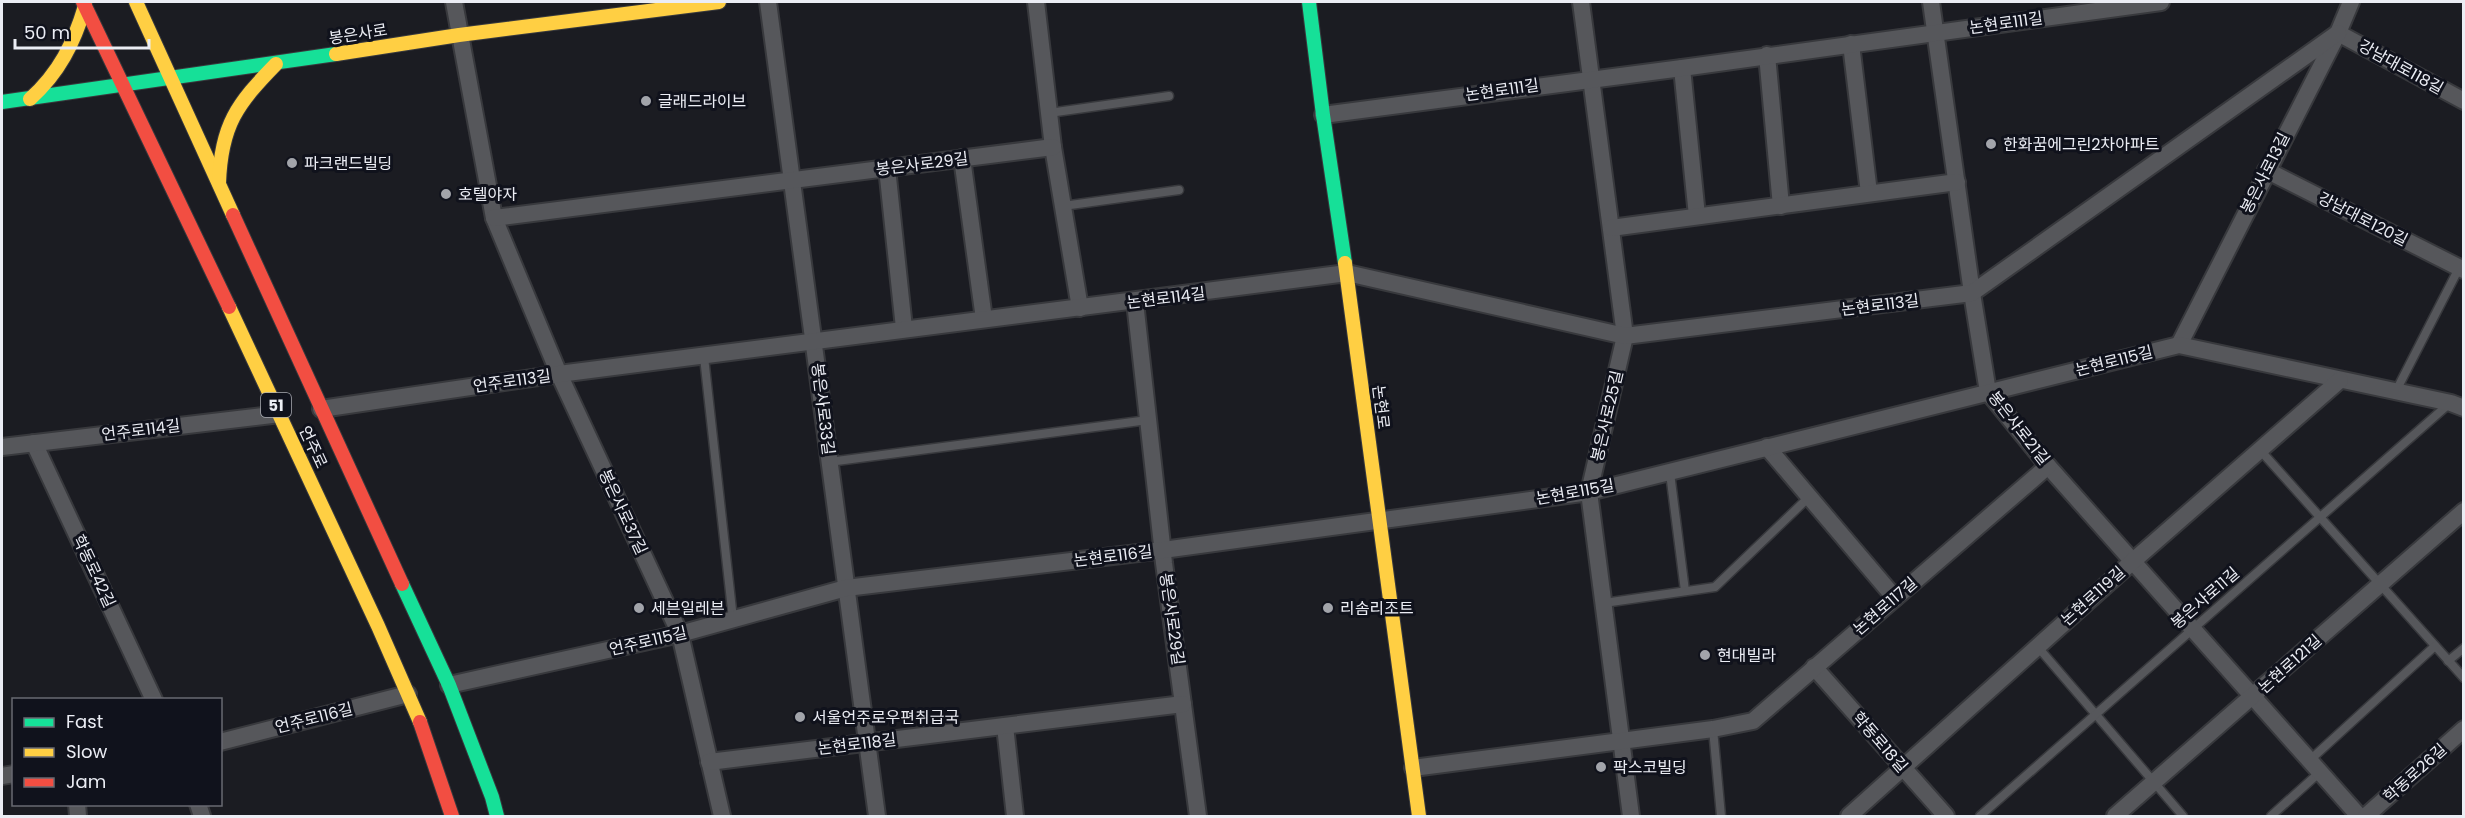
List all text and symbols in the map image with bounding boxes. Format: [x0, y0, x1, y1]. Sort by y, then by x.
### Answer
street label: 논현로111길 [1968, 6, 2044, 40]
scale bar [15, 12, 148, 50]
street label: 봉은사로 [327, 18, 389, 50]
text: 50 m [24, 20, 70, 45]
street label: 강남대로118길 [2354, 34, 2448, 100]
street label: 논현로111길 [1464, 73, 1540, 107]
place label: 글래드라이브 [658, 90, 746, 113]
marker: 글래드라이브 [639, 94, 653, 108]
street label: 봉은사로13길 [2235, 129, 2295, 217]
place label: 한화꿈에그린2차아파트 [2003, 133, 2159, 156]
marker: 한화꿈에그린2차아파트 [1984, 137, 1998, 151]
street label: 봉은사로29길 [874, 147, 970, 181]
place label: 파크랜드빌딩 [304, 152, 392, 175]
marker: 파크랜드빌딩 [285, 156, 299, 170]
place label: 호텔야자 [458, 183, 517, 206]
marker: 호텔야자 [439, 187, 453, 201]
street label: 강남대로120길 [2314, 187, 2412, 251]
street label: 논현로114길 [1125, 282, 1207, 314]
street label: 논현로113길 [1840, 289, 1920, 321]
street label: 논현로115길 [2073, 340, 2155, 382]
street label: 봉은사로33길 [806, 362, 840, 456]
street label: 언주로113길 [472, 364, 552, 398]
street label: 봉은사로25길 [1585, 368, 1629, 464]
street label: 논현로 [1367, 384, 1395, 431]
street label: 봉은사로21길 [1983, 386, 2055, 470]
road number: 51 [261, 393, 291, 417]
street label: 언주로114길 [100, 414, 182, 446]
street label: 언주로 [293, 422, 333, 472]
street label: 봉은사로37길 [593, 466, 653, 558]
street label: 논현로115길 [1534, 474, 1616, 510]
street label: 학동로42길 [67, 531, 121, 611]
street label: 논현로116길 [1072, 540, 1154, 572]
street label: 논현로119길 [2056, 561, 2130, 631]
street label: 봉은사로11길 [2166, 562, 2244, 634]
street label: 봉은사로29길 [1154, 571, 1190, 667]
street label: 논현로117길 [1848, 572, 1922, 640]
place label: 세븐일레븐 [651, 597, 725, 620]
place label: 리솜리조트 [1340, 597, 1414, 620]
marker: 세븐일레븐 [632, 601, 646, 615]
marker: 리솜리조트 [1321, 601, 1335, 615]
street label: 언주로115길 [607, 621, 689, 661]
street label: 논현로121길 [2253, 629, 2327, 699]
place label: 현대빌라 [1717, 644, 1776, 667]
marker: 현대빌라 [1698, 648, 1712, 662]
street label: 언주로116길 [273, 697, 355, 739]
legend [12, 698, 222, 806]
place label: 서울언주로우편취급국 [812, 706, 959, 729]
street label: 학동로18길 [1847, 706, 1913, 778]
text: Fast [66, 709, 103, 734]
marker: 서울언주로우편취급국 [793, 710, 807, 724]
street label: 논현로118길 [816, 728, 898, 760]
street label: 학동로26길 [2378, 738, 2452, 808]
text: Slow [66, 739, 108, 764]
place label: 팍스코빌딩 [1613, 756, 1687, 779]
marker: 팍스코빌딩 [1594, 760, 1608, 774]
text: Jam [66, 769, 106, 794]

